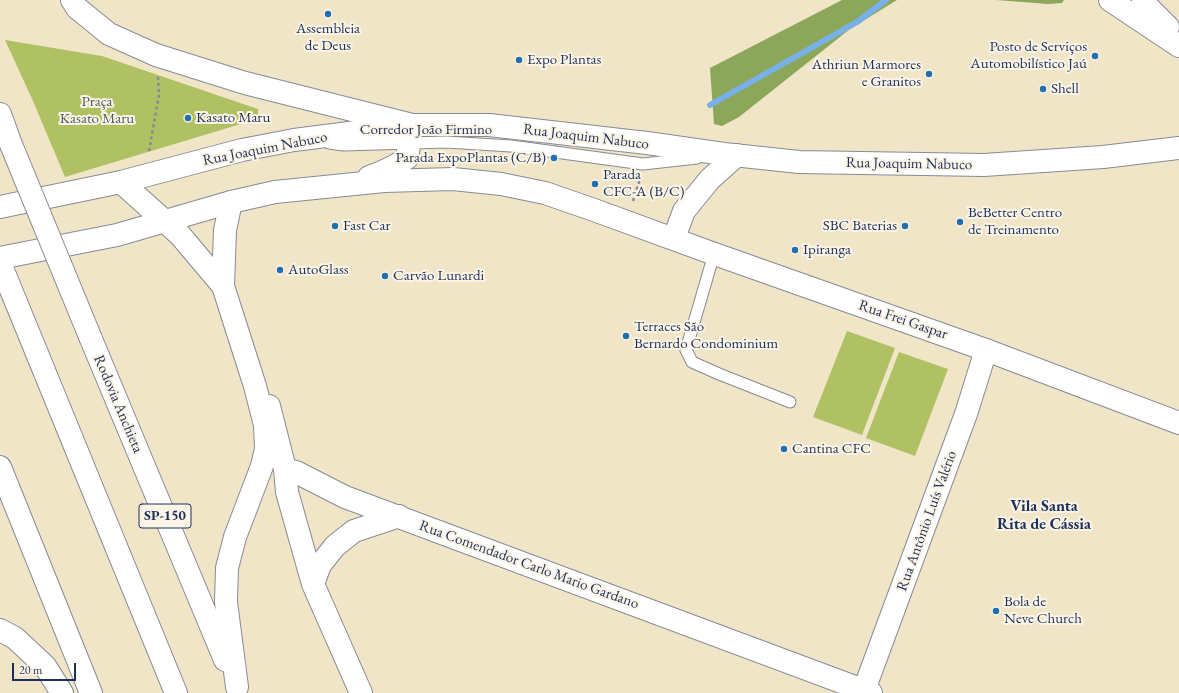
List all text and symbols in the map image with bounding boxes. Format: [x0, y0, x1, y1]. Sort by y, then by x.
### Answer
marker: Assembleia de Deus [323, 9, 333, 19]
place label: Assembleia de Deus [296, 20, 360, 55]
place label: Posto de Serviços Automobilístico Jaú [970, 38, 1087, 73]
place label: Expo Plantas [527, 51, 601, 69]
marker: Posto de Serviços Automobilístico Jaú [1090, 51, 1100, 61]
marker: Expo Plantas [514, 55, 524, 65]
place label: Athriun Marmores e Granitos [812, 56, 921, 91]
marker: Athriun Marmores e Granitos [924, 69, 934, 79]
place label: Shell [1051, 80, 1079, 98]
marker: Shell [1038, 84, 1048, 94]
park label: Praça Kasato Maru [60, 93, 134, 128]
place label: Kasato Maru [196, 109, 270, 127]
marker: Kasato Maru [183, 113, 193, 123]
street label: Rua Joaquim Nabuco [522, 120, 650, 154]
street label: Corredor João Firmino [360, 121, 492, 139]
street label: Rua Joaquim Nabuco [201, 128, 329, 170]
place label: Parada ExpoPlantas (C/B) [396, 149, 546, 167]
marker: Parada ExpoPlantas (C/B) [549, 153, 559, 163]
street label: Rua Joaquim Nabuco [846, 154, 972, 174]
place label: Parada CFC-A (B/C) [603, 166, 684, 201]
marker: Parada CFC-A (B/C) [590, 179, 600, 189]
place label: BeBetter Centro de Treinamento [968, 204, 1062, 239]
place label: Fast Car [343, 217, 390, 235]
place label: SBC Baterias [823, 217, 897, 235]
marker: BeBetter Centro de Treinamento [955, 217, 965, 227]
marker: Fast Car [330, 221, 340, 231]
marker: SBC Baterias [900, 221, 910, 231]
place label: Ipiranga [803, 241, 851, 259]
marker: Ipiranga [790, 245, 800, 255]
place label: AutoGlass [288, 261, 349, 279]
marker: AutoGlass [275, 265, 285, 275]
place label: Carvão Lunardi [393, 267, 484, 285]
marker: Carvão Lunardi [380, 271, 390, 281]
street label: Rua Frei Gaspar [856, 296, 950, 344]
place label: Terraces São Bernardo Condominium [634, 318, 778, 353]
marker: Terraces São Bernardo Condominium [621, 331, 631, 341]
street label: Rodovia Anchieta [89, 352, 147, 456]
place label: Cantina CFC [792, 440, 871, 458]
marker: Cantina CFC [779, 444, 789, 454]
street label: Rua Antônio Luís Valério [893, 448, 961, 594]
district label: Vila Santa Rita de Cássia [997, 497, 1091, 535]
road number: SP-150 [139, 504, 191, 528]
street label: Rua Comendador Carlo Mario Gardano [417, 517, 641, 613]
place label: Bola de Neve Church [1004, 593, 1082, 628]
marker: Bola de Neve Church [991, 606, 1001, 616]
scale bar [14, 655, 78, 681]
text: 20 m [19, 662, 42, 678]

